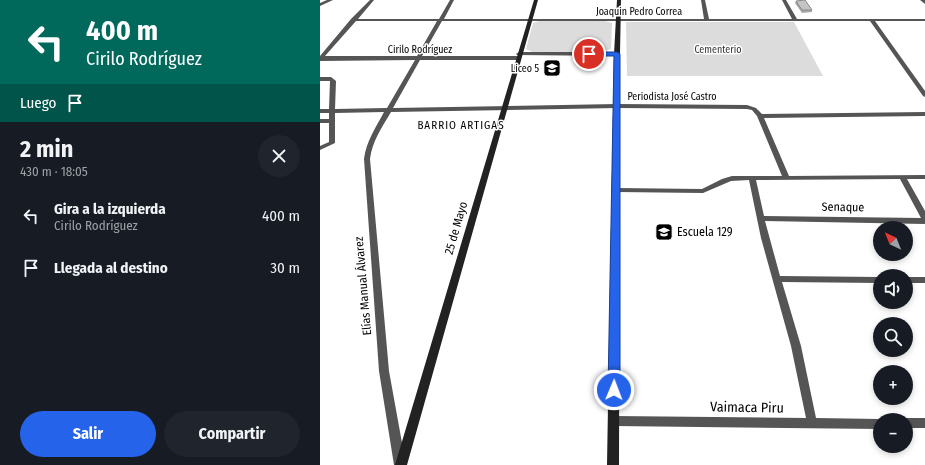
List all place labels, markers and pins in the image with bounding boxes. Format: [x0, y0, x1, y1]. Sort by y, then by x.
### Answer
pin [572, 37, 606, 71]
school or university icon: Liceo 5 [542, 58, 562, 78]
place label: Liceo 5 [511, 63, 539, 75]
school or university icon: Escuela 129 [654, 222, 674, 242]
place label: Escuela 129 [677, 225, 733, 239]

